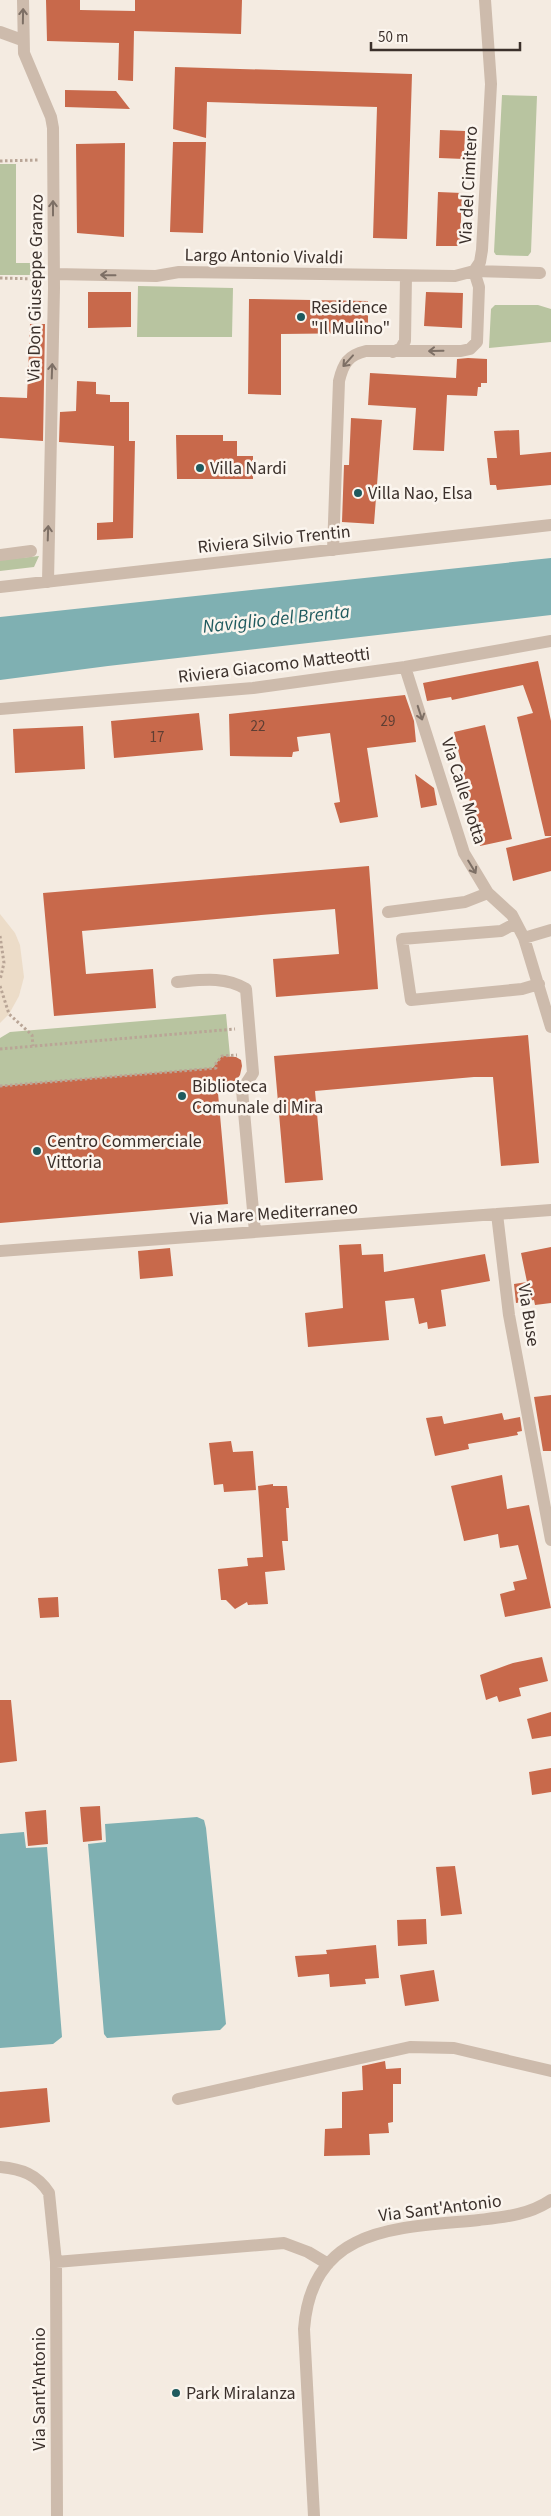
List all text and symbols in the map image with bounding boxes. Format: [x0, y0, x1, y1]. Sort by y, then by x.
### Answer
one-way arrow [18, 9, 28, 25]
scale bar [371, 20, 520, 52]
text: 50 m [378, 27, 408, 48]
street label: Via del Cimitero [453, 125, 484, 245]
street label: Via Don Giuseppe Granzo [21, 194, 50, 382]
one-way arrow [48, 200, 58, 216]
street label: Largo Antonio Vivaldi [184, 243, 344, 270]
one-way arrow [100, 270, 116, 280]
place label: Residence "Il Mulino" [311, 295, 390, 341]
marker: Residence "Il Mulino" [295, 311, 307, 323]
one-way arrow [429, 346, 445, 356]
one-way arrow [342, 355, 354, 367]
one-way arrow [47, 363, 57, 379]
place label: Villa Nardi [210, 456, 287, 481]
marker: Villa Nardi [194, 462, 206, 474]
place label: Villa Nao, Elsa [368, 481, 473, 506]
marker: Villa Nao, Elsa [352, 487, 364, 499]
street label: Riviera Silvio Trentin [196, 519, 352, 560]
one-way arrow [43, 525, 52, 541]
water label: Naviglio del Brenta [201, 598, 351, 641]
street label: Riviera Giacomo Matteotti [177, 641, 372, 690]
one-way arrow [415, 705, 425, 721]
house number: 29 [381, 711, 395, 732]
house number: 22 [251, 716, 265, 737]
house number: 17 [150, 727, 164, 748]
street label: Via Calle Motta [435, 735, 492, 848]
one-way arrow [468, 859, 478, 873]
place label: Biblioteca Comunale di Mira [192, 1074, 323, 1120]
marker: Biblioteca Comunale di Mira [176, 1090, 188, 1102]
place label: Centro Commerciale Vittoria [47, 1129, 202, 1175]
marker: Centro Commerciale Vittoria [31, 1145, 43, 1157]
street label: Via Mare Mediterraneo [189, 1195, 359, 1232]
street label: Via Buse [511, 1282, 546, 1348]
street label: Via Sant'Antonio [377, 2189, 503, 2228]
street label: Via Sant'Antonio [27, 2327, 52, 2451]
place label: Park Miralanza [186, 2381, 295, 2406]
marker: Park Miralanza [170, 2387, 182, 2399]

